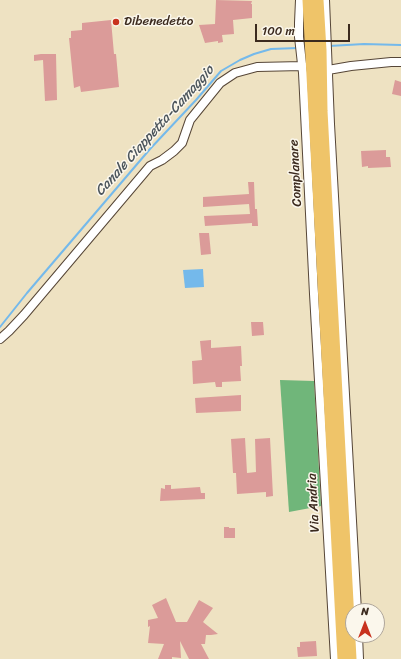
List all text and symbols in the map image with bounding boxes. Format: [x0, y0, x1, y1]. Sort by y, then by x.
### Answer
place label: Dibenedetto [124, 14, 193, 30]
scale bar [257, 16, 352, 42]
marker: Dibenedetto [111, 17, 121, 27]
text: 100 m [262, 20, 295, 42]
water label: Canale Ciappetta-Camaggio [92, 62, 218, 200]
street label: Complanare [286, 139, 306, 207]
street label: Via Andria [305, 473, 323, 533]
text: N [361, 602, 369, 621]
north arrow [345, 603, 385, 643]

